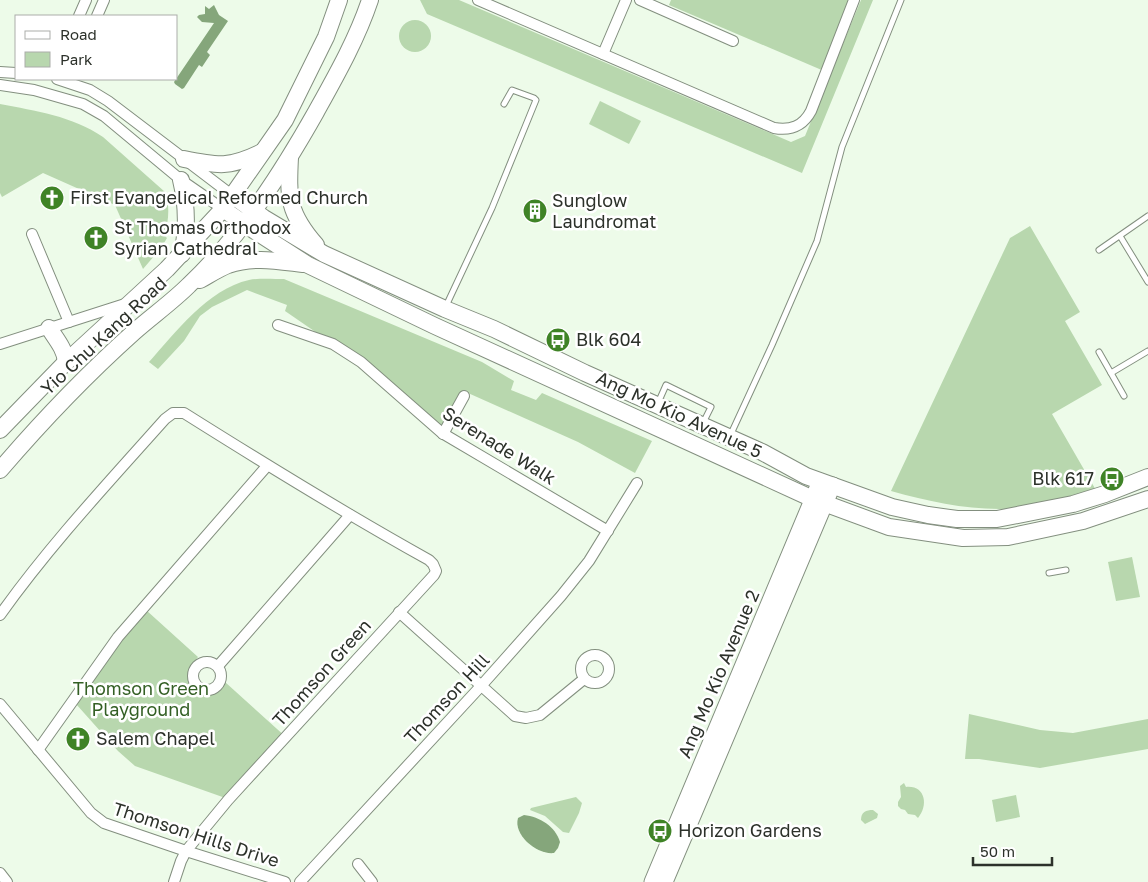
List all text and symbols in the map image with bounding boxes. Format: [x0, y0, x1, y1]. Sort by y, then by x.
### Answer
legend [15, 15, 178, 80]
text: Road [60, 25, 97, 43]
text: Park [60, 50, 93, 68]
church icon: First Evangelical Reformed Church [39, 185, 65, 211]
place label: First Evangelical Reformed Church [70, 186, 368, 208]
place label: Sunglow Laundromat [552, 189, 656, 232]
building icon: Sunglow Laundromat [522, 198, 548, 224]
place label: St Thomas Orthodox Syrian Cathedral [114, 216, 291, 259]
church icon: St Thomas Orthodox Syrian Cathedral [83, 225, 109, 251]
street label: Yio Chu Kang Road [36, 271, 171, 399]
bus stop icon: Blk 604 [545, 327, 571, 353]
place label: Blk 604 [576, 328, 642, 350]
street label: Ang Mo Kio Avenue 5 [593, 366, 766, 462]
street label: Serenade Walk [439, 402, 560, 489]
bus stop icon: Blk 617 [1099, 466, 1125, 492]
place label: Blk 617 [1032, 467, 1094, 489]
street label: Ang Mo Kio Avenue 2 [673, 586, 763, 761]
street label: Thomson Green [267, 614, 375, 730]
street label: Thomson Hill [399, 649, 494, 748]
park label: Thomson Green Playground [73, 677, 209, 720]
church icon: Salem Chapel [65, 726, 91, 752]
place label: Salem Chapel [96, 727, 215, 749]
street label: Thomson Hills Drive [110, 797, 282, 871]
bus stop icon: Horizon Gardens [647, 818, 673, 844]
place label: Horizon Gardens [678, 819, 822, 841]
scale bar [973, 834, 1052, 866]
text: 50 m [980, 842, 1015, 860]

